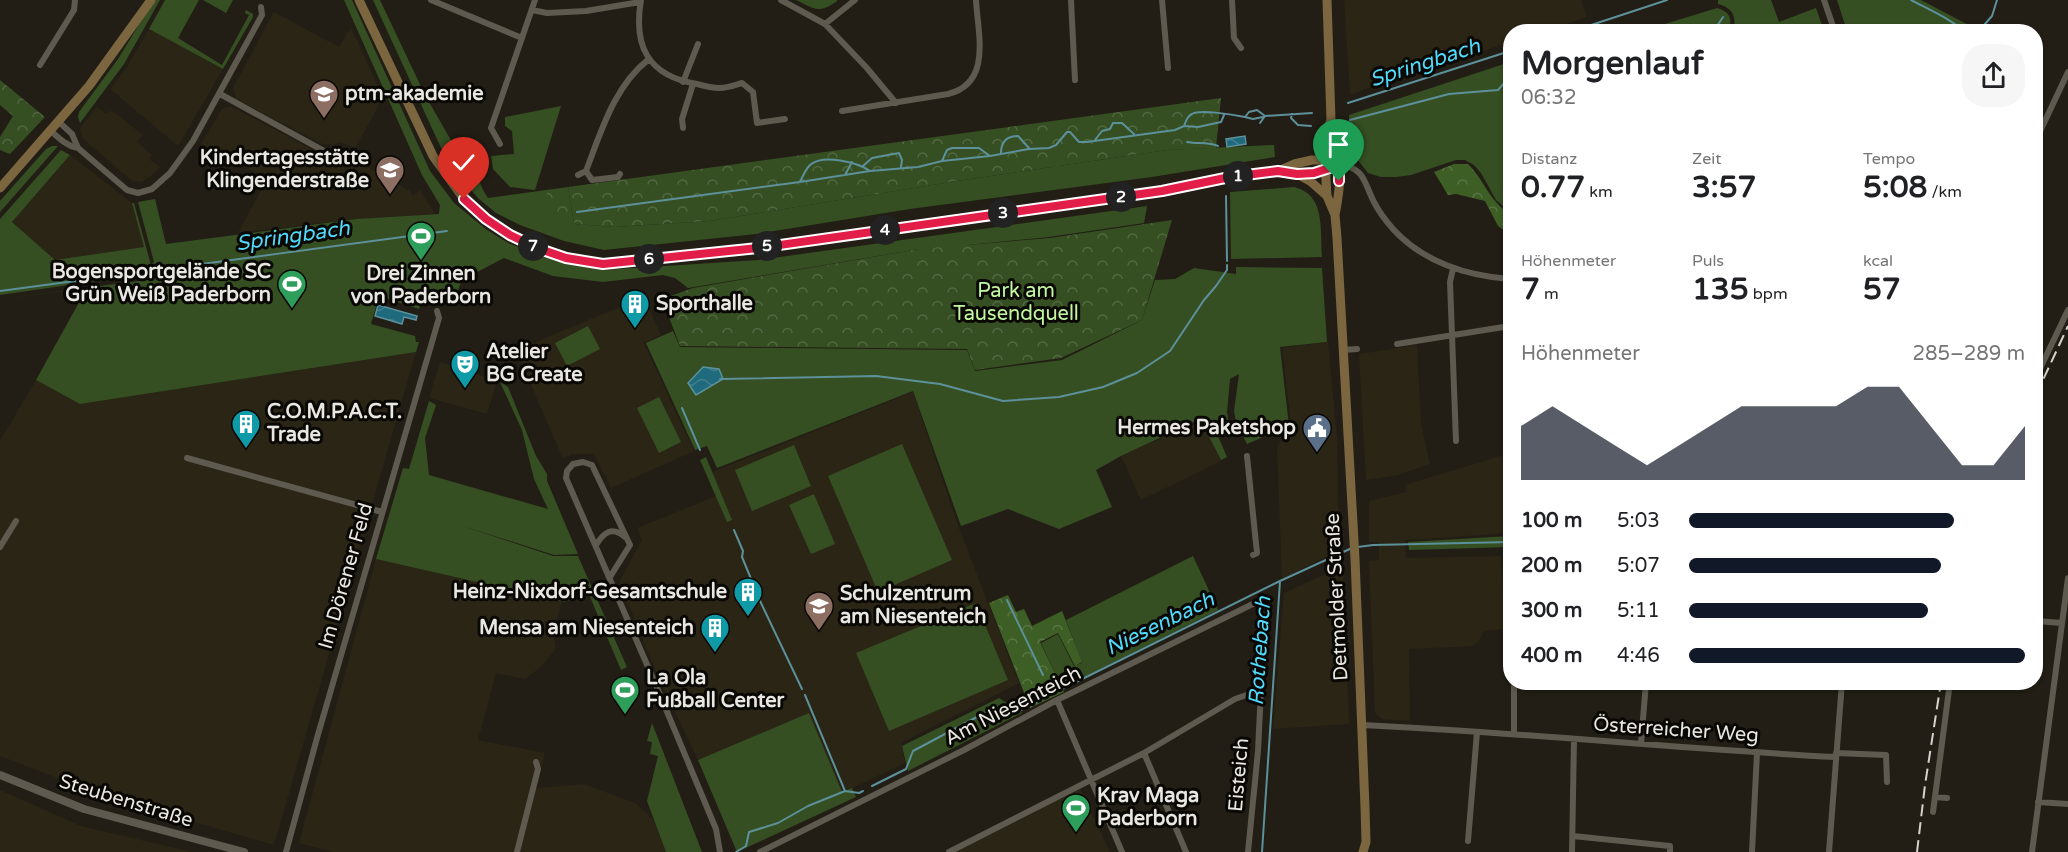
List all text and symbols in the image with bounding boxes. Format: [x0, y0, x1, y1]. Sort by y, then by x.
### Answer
water label: Springbach [1367, 33, 1484, 93]
text: Morgenlauf [1521, 44, 1704, 83]
button: share [1962, 44, 2025, 107]
school or university icon: ptm-akademie [308, 78, 340, 120]
place label: ptm-akademie [345, 82, 483, 106]
text: 06:32 [1521, 86, 1576, 110]
pin [1313, 119, 1364, 181]
icon: arrive [1322, 128, 1355, 161]
pin [438, 137, 489, 199]
place label: Kindertagesstätte Klingenderstraße [200, 146, 369, 193]
icon: check [447, 146, 480, 179]
text: Distanz [1521, 149, 1577, 169]
text: Zeit [1692, 149, 1721, 169]
text: Tempo [1863, 149, 1915, 169]
school or university icon: Kindertagesstätte Klingenderstraße [374, 154, 406, 196]
pin: 1 [1223, 161, 1253, 191]
text: 1 [1233, 166, 1243, 186]
text: 0.77 [1521, 169, 1585, 206]
text: 3:57 [1692, 169, 1756, 206]
text: 5:08 [1863, 169, 1927, 206]
pin: 2 [1106, 182, 1136, 212]
text: km [1585, 182, 1613, 202]
text: /km [1927, 182, 1962, 202]
text: 2 [1116, 187, 1126, 207]
pin: 3 [988, 198, 1018, 228]
text: 3 [998, 203, 1008, 223]
water label: Springbach [235, 215, 353, 256]
pin: 4 [870, 215, 900, 245]
sports icon: Drei Zinnen von Paderborn [405, 220, 437, 262]
text: 4 [880, 220, 890, 240]
pin: 7 [518, 231, 548, 261]
pin: 5 [752, 231, 782, 261]
text: 7 [528, 236, 538, 256]
text: 5 [762, 236, 772, 256]
pin: 6 [634, 244, 664, 274]
text: 6 [644, 249, 654, 269]
text: Höhenmeter [1521, 251, 1616, 271]
text: Puls [1692, 251, 1724, 271]
text: kcal [1863, 251, 1893, 271]
place label: Bogensportgelände SC Grün Weiß Paderborn [52, 260, 271, 307]
place label: Drei Zinnen von Paderborn [351, 262, 491, 309]
sports icon: Bogensportgelände SC Grün Weiß Paderborn [276, 268, 308, 310]
text: 7 [1521, 271, 1540, 308]
text: 135 [1692, 271, 1749, 308]
text: 57 [1863, 271, 1901, 308]
park label: Park am Tausendquell [953, 279, 1079, 326]
text: m [1540, 284, 1559, 304]
text: bpm [1749, 284, 1788, 304]
building icon: Sporthalle [619, 288, 651, 330]
place label: Sporthalle [656, 292, 753, 316]
place label: Atelier BG Create [486, 340, 582, 387]
text: Höhenmeter [1521, 342, 1640, 366]
text: 285–289 m [1912, 342, 2025, 366]
theatre icon: Atelier BG Create [449, 348, 481, 390]
place label: C.O.M.P.A.C.T. Trade [266, 400, 402, 447]
building icon: C.O.M.P.A.C.T. Trade [230, 408, 262, 450]
public building icon: Hermes Paketshop [1301, 412, 1333, 454]
place label: Hermes Paketshop [1117, 416, 1296, 440]
street label: Im Dörener Feld [314, 500, 378, 652]
text: 100 m [1521, 509, 1582, 533]
text: 5:03 [1617, 509, 1660, 533]
street label: Detmolder Straße [1321, 513, 1353, 681]
text: 200 m [1521, 554, 1582, 578]
text: 5:07 [1617, 554, 1660, 578]
building icon: Heinz-Nixdorf-Gesamtschule [732, 576, 764, 618]
place label: Heinz-Nixdorf-Gesamtschule [453, 580, 727, 604]
place label: Schulzentrum am Niesenteich [840, 582, 986, 629]
water label: Niesenbach [1102, 586, 1219, 661]
school or university icon: Schulzentrum am Niesenteich [803, 590, 835, 632]
water label: Rothebach [1244, 594, 1276, 706]
text: 300 m [1521, 599, 1582, 623]
text: 5:11 [1617, 599, 1660, 623]
building icon: Mensa am Niesenteich [699, 612, 731, 654]
place label: Mensa am Niesenteich [479, 616, 694, 640]
text: 400 m [1521, 644, 1582, 668]
text: 4:46 [1617, 644, 1660, 668]
street label: Am Niesenteich [941, 661, 1085, 751]
place label: La Ola Fußball Center [646, 666, 784, 713]
sports icon: La Ola Fußball Center [609, 674, 641, 716]
street label: Österreicher Weg [1592, 711, 1760, 748]
street label: Eisteich [1224, 737, 1254, 813]
street label: Steubenstraße [56, 769, 196, 833]
place label: Krav Maga Paderborn [1097, 784, 1199, 831]
sports icon: Krav Maga Paderborn [1060, 792, 1092, 834]

